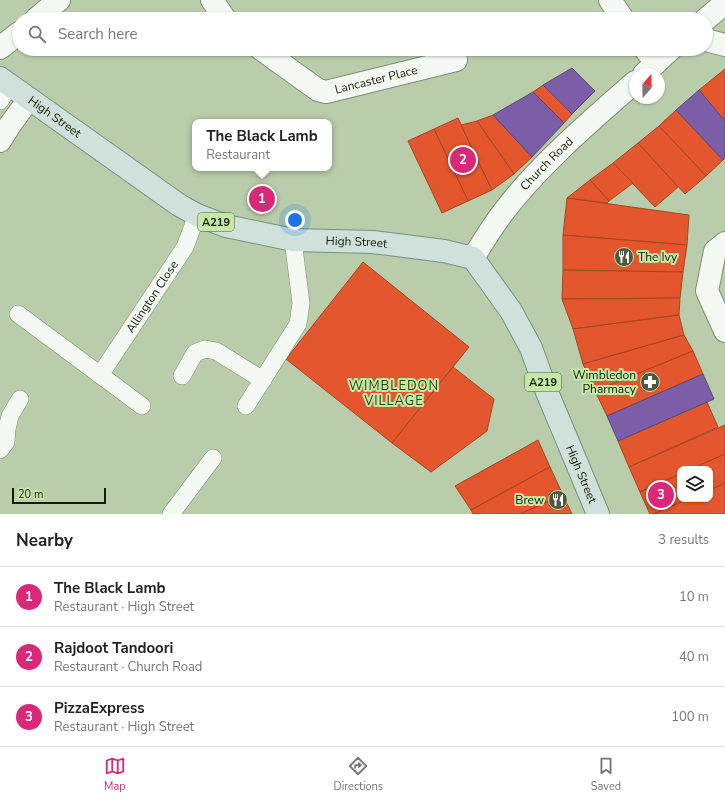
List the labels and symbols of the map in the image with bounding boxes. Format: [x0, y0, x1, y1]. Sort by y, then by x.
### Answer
street label: Lancaster Place [333, 62, 419, 98]
north arrow [629, 68, 665, 104]
street label: High Street [25, 92, 85, 142]
street label: Church Road [517, 133, 577, 194]
pin: 2 [450, 145, 476, 175]
pin: 1 [249, 184, 275, 214]
your location [285, 210, 305, 230]
road number: A219 [198, 213, 234, 231]
street label: High Street [325, 233, 389, 252]
restaurant icon: The Ivy [613, 246, 635, 268]
place label: The Ivy [638, 249, 678, 265]
street label: Allington Close [122, 257, 182, 336]
place label: Wimbledon Pharmacy [572, 367, 637, 397]
pharmacy icon: Wimbledon Pharmacy [639, 371, 661, 393]
road number: A219 [525, 373, 561, 391]
district label: WIMBLEDON VILLAGE [349, 377, 439, 410]
street label: High Street [562, 443, 601, 506]
pin: 3 [648, 480, 674, 510]
scale bar [12, 486, 106, 505]
restaurant icon: Brew [547, 489, 569, 511]
place label: Brew [515, 492, 544, 508]

